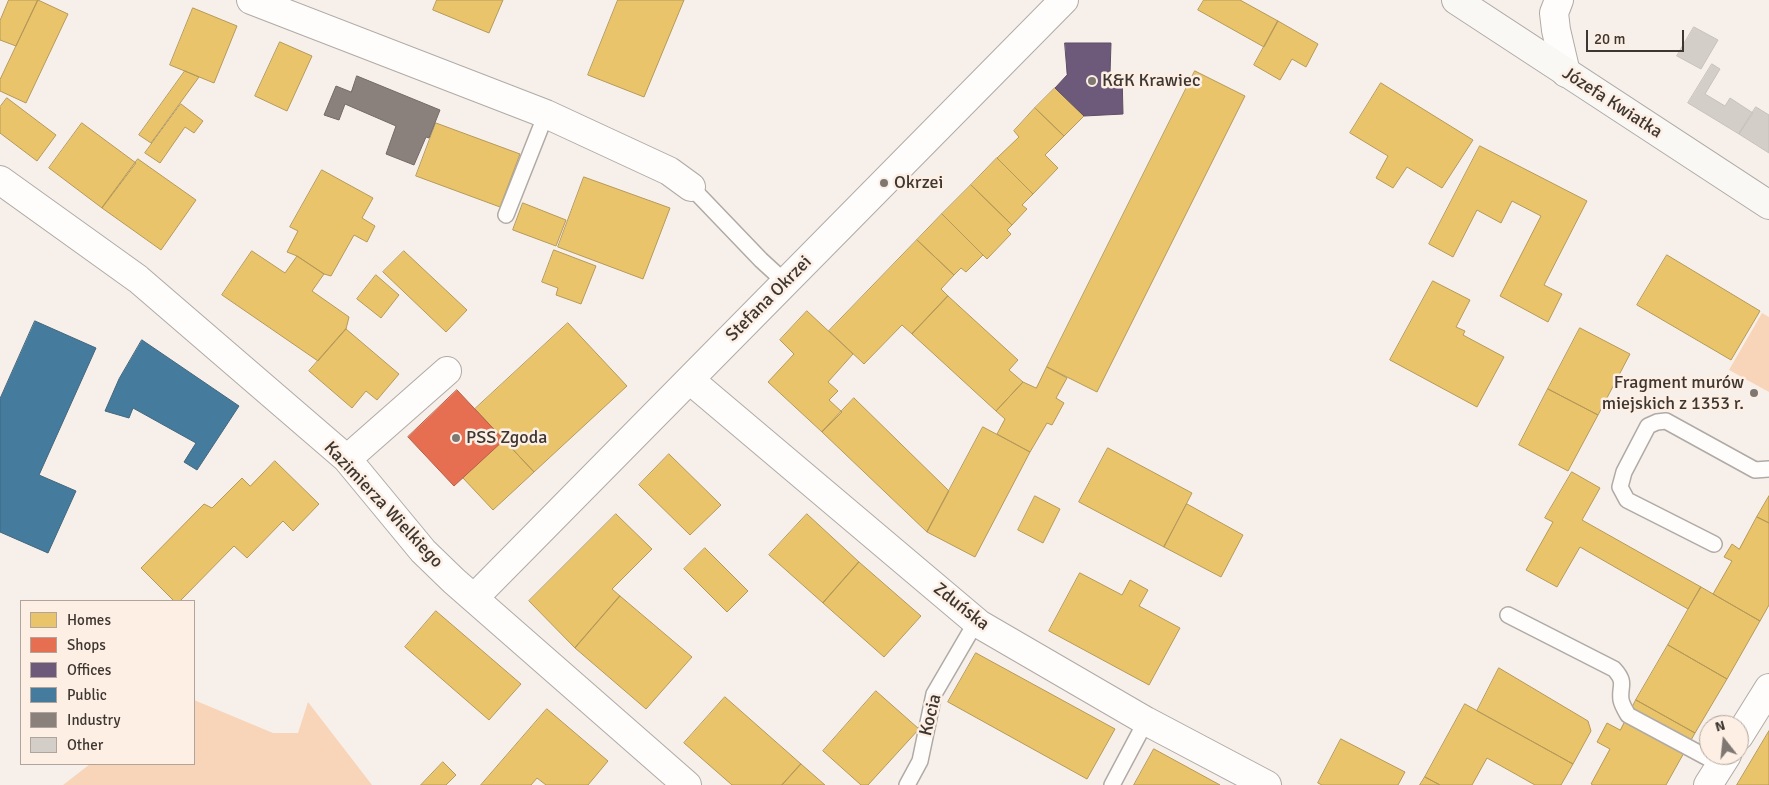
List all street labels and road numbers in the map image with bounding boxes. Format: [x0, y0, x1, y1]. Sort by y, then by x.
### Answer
street label: Józefa Kwiatka [1558, 63, 1666, 143]
street label: Stefana Okrzei [722, 252, 816, 346]
street label: Kazimierza Wielkiego [319, 437, 447, 573]
street label: Zduńska [929, 579, 993, 635]
street label: Kocia [915, 692, 947, 738]

